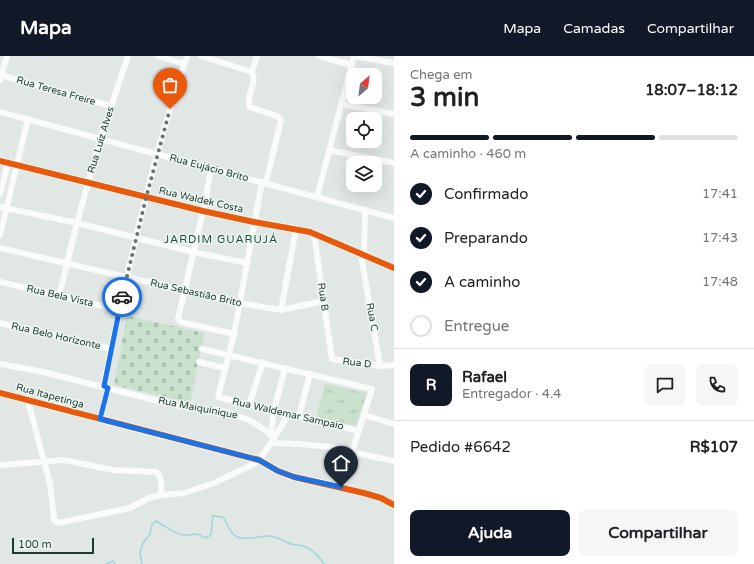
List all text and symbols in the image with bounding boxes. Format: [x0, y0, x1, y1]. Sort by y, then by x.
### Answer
text: Mapa [20, 17, 72, 39]
text: Mapa [503, 20, 541, 37]
text: Camadas [563, 20, 625, 37]
text: Compartilhar [647, 20, 734, 37]
text: Chega em [410, 67, 473, 83]
pin [153, 68, 187, 109]
north arrow [346, 68, 382, 104]
map controls [346, 68, 382, 192]
street label: Rua Teresa Freire [15, 74, 97, 108]
icon: bag [159, 74, 181, 96]
text: 18:07–18:12 [645, 81, 738, 99]
text: 3 min [410, 82, 479, 113]
street label: Rua Luiz Alves [85, 105, 117, 175]
button: locate [346, 112, 382, 148]
text: A caminho · 460 m [410, 146, 526, 162]
street label: Rua Eujácio Brito [168, 152, 250, 184]
button: layers [346, 156, 382, 192]
icon: check [410, 183, 432, 205]
street label: Rua Waldek Costa [158, 184, 244, 216]
text: Confirmado [444, 185, 528, 203]
text: 17:41 [702, 186, 738, 202]
icon: check [410, 227, 432, 249]
text: Preparando [444, 229, 528, 247]
text: 17:43 [702, 230, 738, 246]
district label: JARDIM GUARUJÁ [164, 232, 278, 246]
icon: check [410, 271, 432, 293]
text: A caminho [444, 273, 520, 291]
text: 17:48 [702, 274, 738, 290]
courier [102, 277, 142, 317]
street label: Rua Sebastião Brito [149, 277, 243, 309]
street label: Rua Bela Vista [25, 282, 95, 310]
street label: Rua B [315, 282, 331, 312]
icon: car [111, 286, 133, 308]
street label: Rua C [364, 302, 380, 332]
text: Entregue [444, 317, 509, 335]
street label: Rua Belo Horizonte [10, 320, 102, 352]
street label: Rua D [342, 355, 372, 371]
button: chat [644, 364, 686, 406]
button: phone [696, 364, 738, 406]
text: Rafael [462, 368, 507, 386]
text: R [426, 376, 436, 394]
street label: Rua Itapetinga [15, 381, 85, 411]
text: Entregador · 4.4 [462, 386, 561, 402]
street label: Rua Maiquinique [157, 394, 239, 422]
street label: Rua Waldemar Sampaio [231, 395, 345, 433]
text: Pedido #6642 [410, 438, 511, 456]
text: R$107 [690, 438, 738, 456]
pin [324, 446, 358, 487]
icon: home [330, 452, 352, 474]
button: Ajuda [410, 510, 570, 556]
button: Compartilhar [578, 510, 738, 556]
scale bar [12, 536, 94, 555]
text: 100 m [18, 538, 52, 551]

